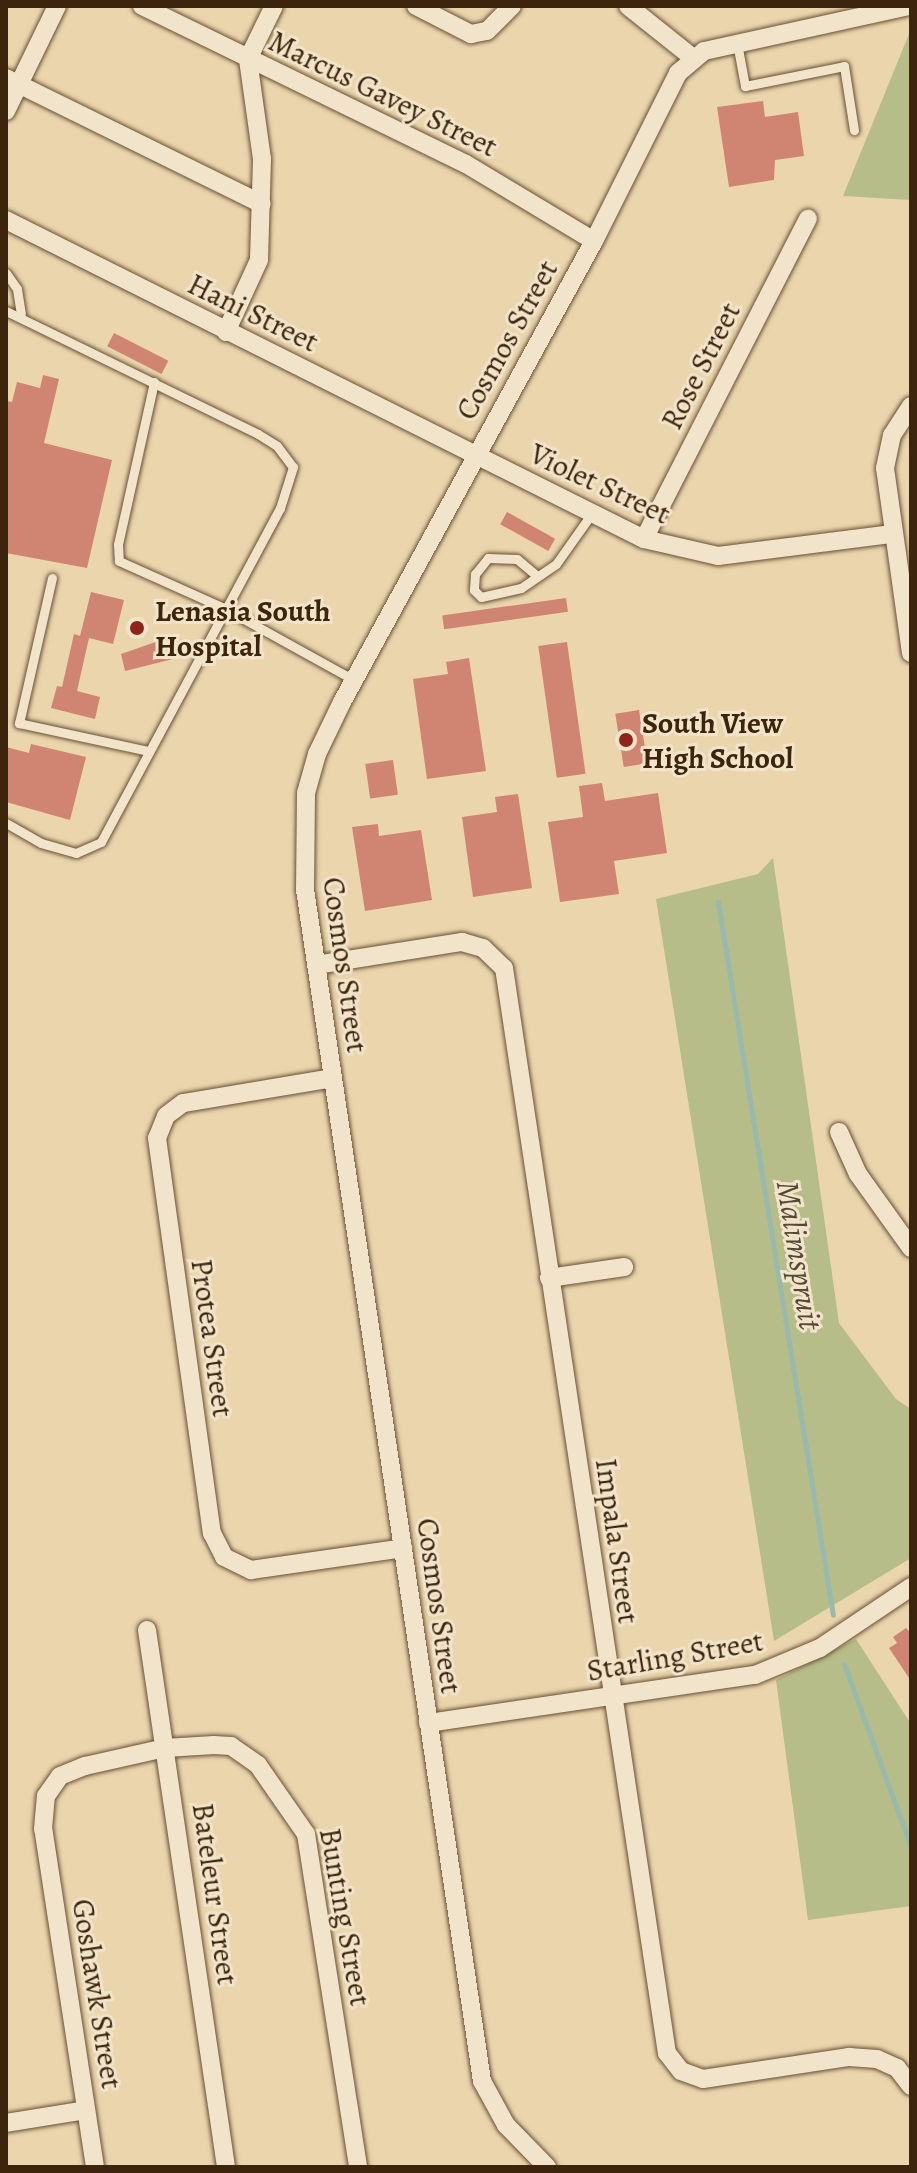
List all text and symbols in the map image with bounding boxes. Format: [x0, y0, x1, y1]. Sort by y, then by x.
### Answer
street label: Marcus Gavey Street [263, 23, 503, 165]
street label: Cosmos Street [448, 254, 566, 426]
street label: Hani Street [182, 266, 324, 360]
street label: Rose Street [654, 297, 748, 435]
street label: Violet Street [524, 436, 676, 532]
place label: Lenasia South Hospital [155, 593, 331, 664]
marker: Lenasia South Hospital [126, 617, 148, 639]
place label: South View High School [642, 705, 793, 776]
marker: South View High School [617, 731, 635, 749]
street label: Cosmos Street [315, 875, 375, 1055]
water label: Malimspruit [768, 1178, 830, 1332]
street label: Protea Street [183, 1257, 241, 1419]
street label: Impala Street [588, 1456, 646, 1626]
street label: Cosmos Street [409, 1516, 469, 1696]
street label: Starling Street [584, 1623, 766, 1689]
street label: Bateleur Street [184, 1801, 246, 1987]
street label: Bunting Street [312, 1825, 378, 2009]
street label: Goshawk Street [64, 1897, 130, 2091]

